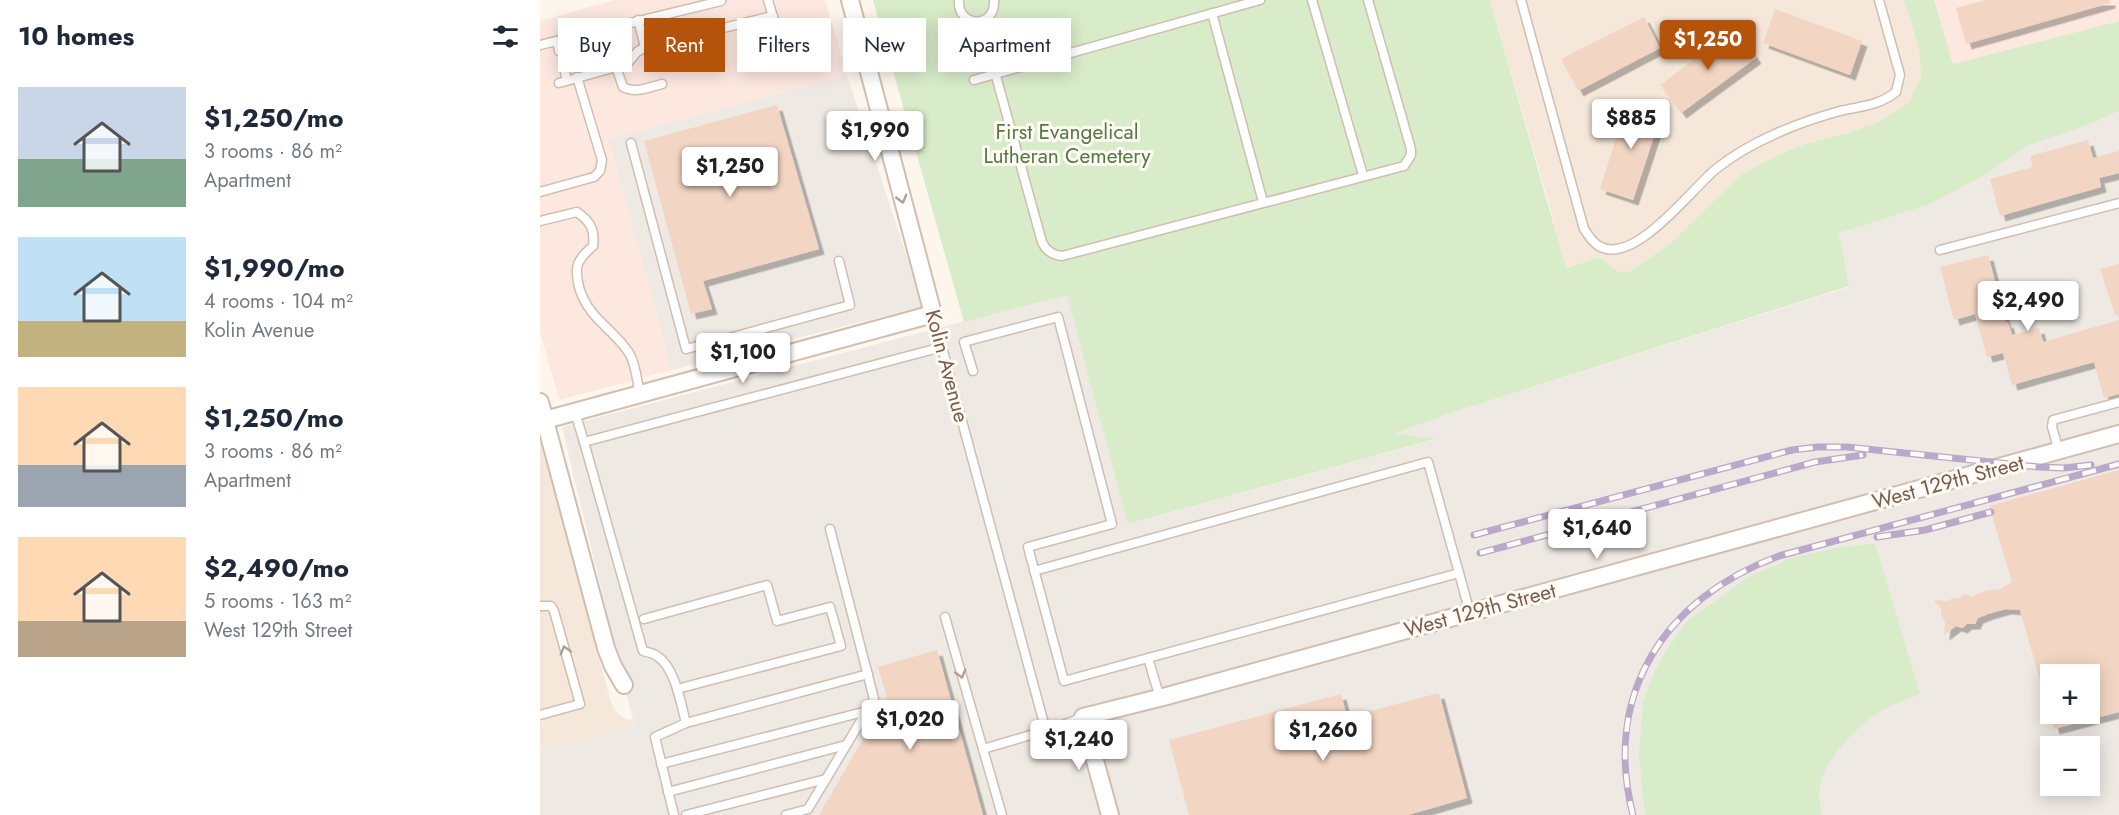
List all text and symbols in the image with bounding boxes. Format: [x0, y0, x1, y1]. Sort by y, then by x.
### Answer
text: 10 homes [18, 17, 134, 55]
chip: Buy [558, 18, 632, 72]
chip: Rent [644, 18, 725, 72]
chip: Filters [737, 18, 831, 72]
chip: New [843, 18, 926, 72]
chip: Apartment [938, 18, 1071, 72]
icon: filters [489, 20, 522, 53]
pin: $1,250 [1659, 20, 1757, 71]
text: $1,250 [1674, 25, 1742, 54]
text: $1,250/mo [204, 99, 344, 137]
pin: $885 [1595, 99, 1667, 150]
text: $885 [1606, 104, 1656, 133]
icon: home [66, 111, 138, 183]
pin: $1,990 [826, 111, 924, 162]
text: $1,990 [840, 116, 910, 145]
park label: First Evangelical Lutheran Cemetery [984, 117, 1151, 171]
text: 3 rooms · 86 m² [204, 137, 342, 166]
pin: $1,250 [681, 147, 779, 198]
text: $1,250 [696, 152, 764, 181]
text: Apartment [204, 166, 291, 195]
one-way arrow [895, 193, 908, 203]
text: $1,990/mo [204, 249, 344, 287]
icon: home [66, 261, 138, 333]
pin: $2,490 [1979, 281, 2077, 332]
text: $2,490 [1992, 286, 2064, 315]
text: 4 rooms · 104 m² [204, 287, 353, 316]
street label: Kolin Avenue [918, 306, 977, 426]
text: Kolin Avenue [204, 316, 314, 345]
pin: $1,100 [694, 333, 792, 384]
text: $1,100 [710, 338, 776, 367]
text: $1,250/mo [204, 399, 344, 437]
icon: home [66, 411, 138, 483]
text: 3 rooms · 86 m² [204, 437, 342, 466]
street label: West 129th Street [1869, 447, 2027, 517]
text: Apartment [204, 466, 291, 495]
pin: $1,640 [1548, 509, 1646, 560]
text: $1,640 [1562, 514, 1632, 543]
text: $2,490/mo [204, 549, 349, 587]
icon: home [66, 561, 138, 633]
street label: West 129th Street [1401, 575, 1559, 645]
text: 5 rooms · 163 m² [204, 587, 351, 616]
text: West 129th Street [204, 616, 352, 645]
one-way arrow [559, 645, 572, 655]
map controls [2040, 664, 2100, 796]
button: + [2040, 664, 2100, 724]
one-way arrow [954, 668, 966, 678]
pin: $1,020 [861, 700, 959, 751]
text: $1,020 [876, 705, 944, 734]
pin: $1,260 [1274, 711, 1372, 762]
text: $1,260 [1289, 716, 1357, 745]
pin: $1,240 [1030, 720, 1128, 771]
text: $1,240 [1044, 725, 1114, 754]
button: − [2040, 736, 2100, 796]

